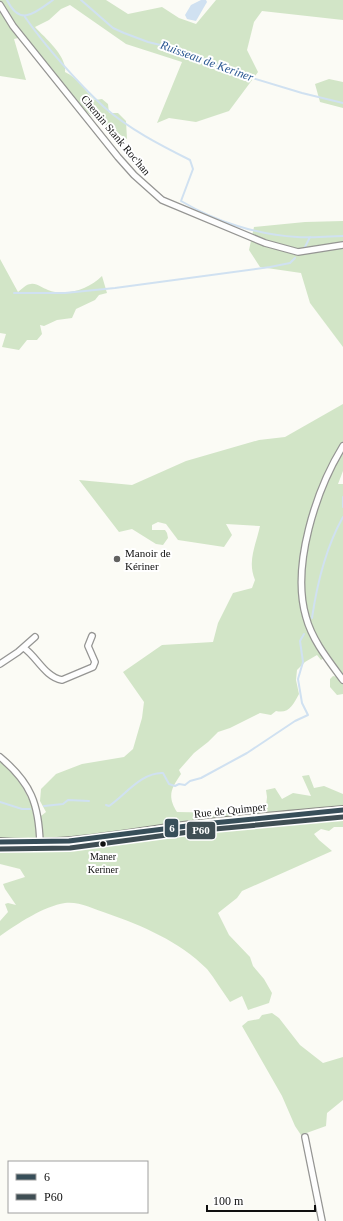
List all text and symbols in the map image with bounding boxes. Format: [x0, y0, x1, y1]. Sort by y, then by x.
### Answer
water label: Ruisseau de Keriner [158, 37, 256, 84]
street label: Chemin Stank Roc'han [79, 92, 153, 178]
place label: Manoir de Kériner [125, 547, 171, 572]
marker: Manoir de Kériner [112, 554, 122, 564]
street label: Rue de Quimper [193, 800, 267, 820]
line badge: 6 [164, 818, 179, 838]
line badge: P60 [186, 821, 216, 840]
text: 6 [169, 822, 175, 834]
text: P60 [192, 824, 210, 836]
marker: Maner Keriner [98, 839, 108, 849]
place label: Maner Keriner [88, 851, 119, 875]
legend [8, 1161, 148, 1213]
text: 6 [44, 1170, 50, 1184]
scale bar [207, 1187, 315, 1213]
text: P60 [44, 1190, 63, 1204]
text: 100 m [213, 1194, 244, 1208]

